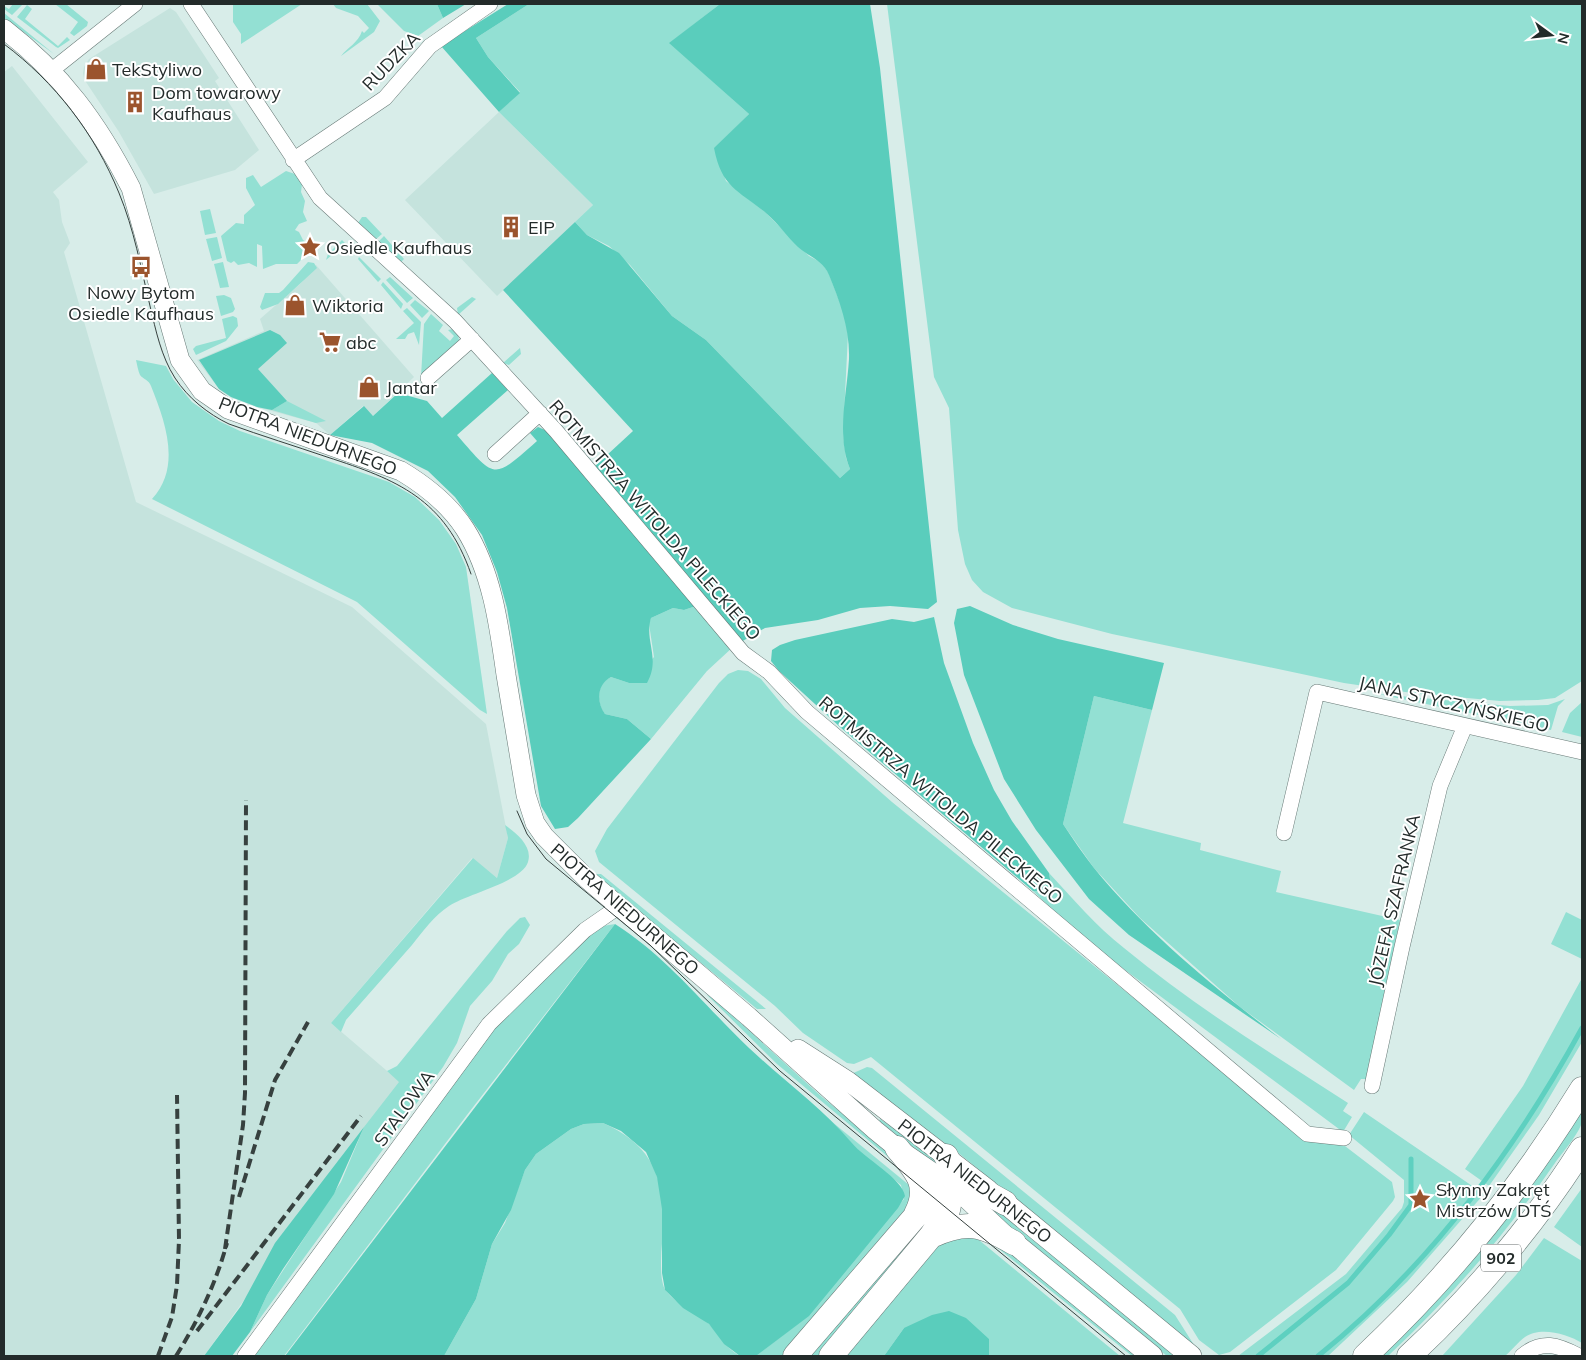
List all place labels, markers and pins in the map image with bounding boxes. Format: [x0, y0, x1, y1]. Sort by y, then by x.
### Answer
shop icon: TekStyliwo [83, 56, 109, 82]
place label: TekStyliwo [112, 58, 202, 81]
place label: Dom towarowy Kaufhaus [152, 81, 281, 125]
building icon: Dom towarowy Kaufhaus [122, 89, 148, 115]
building icon: EIP [498, 214, 524, 240]
place label: EIP [528, 216, 555, 239]
place icon: Osiedle Kaufhaus [297, 234, 323, 260]
place label: Osiedle Kaufhaus [326, 236, 472, 259]
bus stop icon: Nowy Bytom Osiedle Kaufhaus [128, 254, 154, 280]
place label: Nowy Bytom Osiedle Kaufhaus [68, 281, 214, 325]
shop icon: Wiktoria [282, 292, 308, 318]
place label: Wiktoria [312, 294, 383, 317]
supermarket icon: abc [317, 329, 343, 355]
place label: abc [346, 331, 377, 354]
shop icon: Jantar [356, 374, 382, 400]
place label: Jantar [386, 376, 437, 399]
place label: Słynny Zakręt Mistrzów DTŚ [1436, 1178, 1551, 1222]
place icon: Słynny Zakręt Mistrzów DTŚ [1407, 1186, 1433, 1212]

